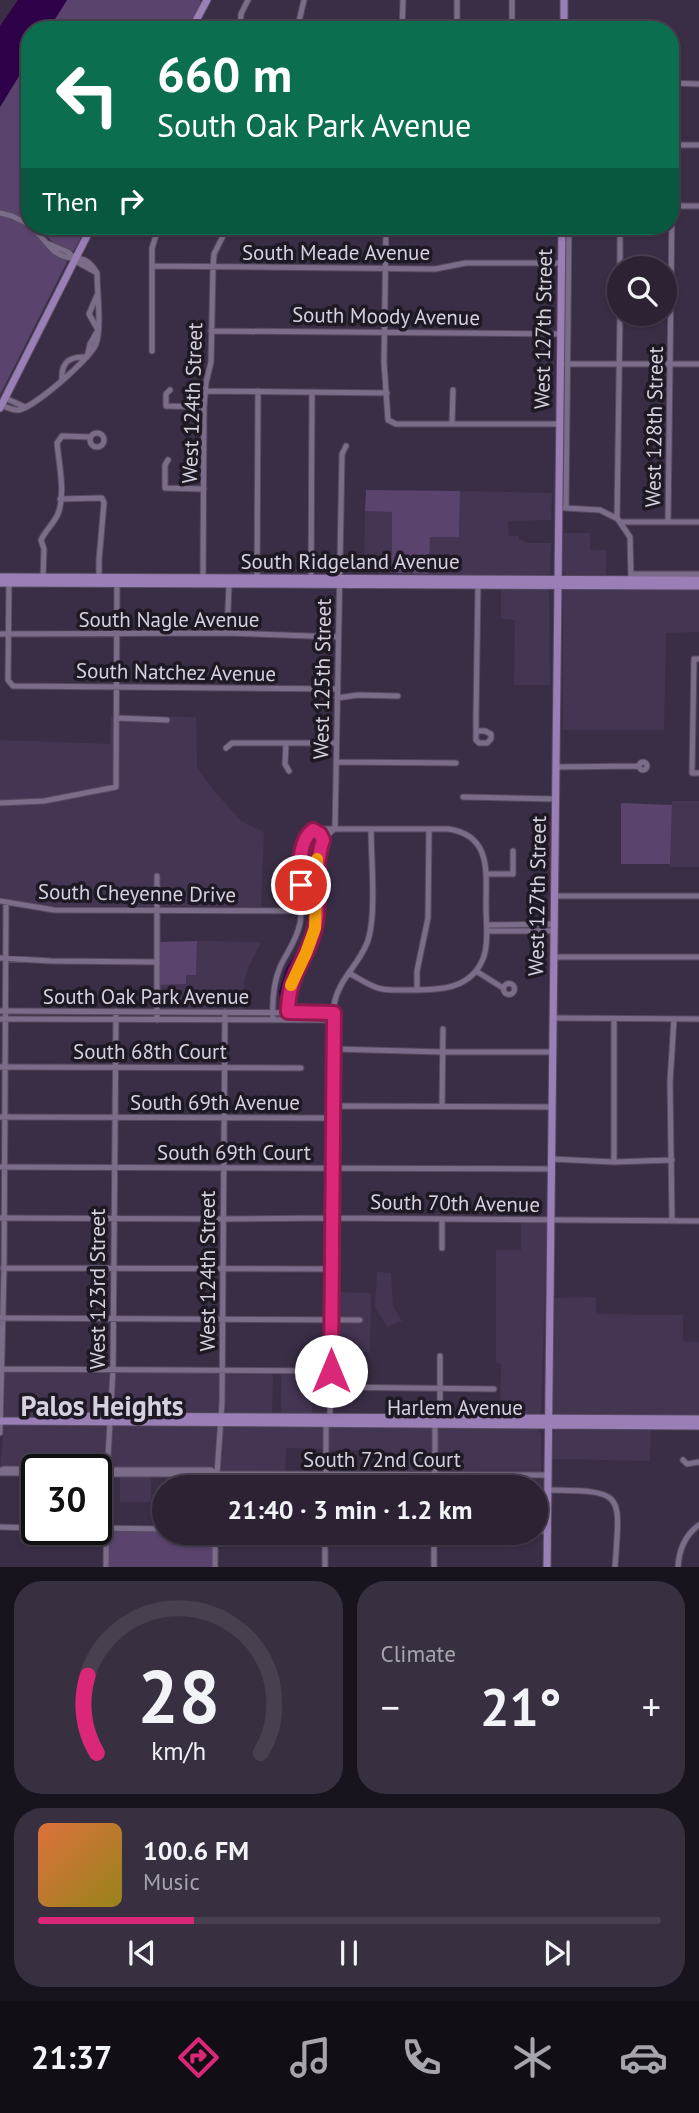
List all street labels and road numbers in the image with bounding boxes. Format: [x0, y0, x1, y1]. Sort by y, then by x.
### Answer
street label: South Meade Avenue [242, 239, 430, 266]
street label: West 127th Street [528, 249, 558, 409]
street label: South Moody Avenue [292, 301, 480, 331]
street label: West 124th Street [176, 322, 208, 484]
street label: West 128th Street [639, 346, 669, 508]
street label: South Ridgeland Avenue [240, 548, 460, 575]
street label: West 125th Street [307, 598, 337, 760]
street label: South Nagle Avenue [78, 606, 260, 633]
street label: South Natchez Avenue [76, 657, 276, 687]
street label: West 127th Street [522, 816, 552, 976]
street label: South Cheyenne Drive [38, 878, 236, 908]
street label: South Oak Park Avenue [43, 983, 249, 1010]
street label: South 68th Court [73, 1038, 227, 1065]
street label: South 69th Avenue [130, 1089, 300, 1116]
street label: South 69th Court [157, 1139, 311, 1166]
street label: South 70th Avenue [370, 1188, 540, 1218]
street label: West 124th Street [194, 1191, 221, 1351]
street label: West 123rd Street [84, 1209, 111, 1369]
street label: Harlem Avenue [387, 1394, 523, 1421]
street label: South 72nd Court [303, 1446, 461, 1473]

